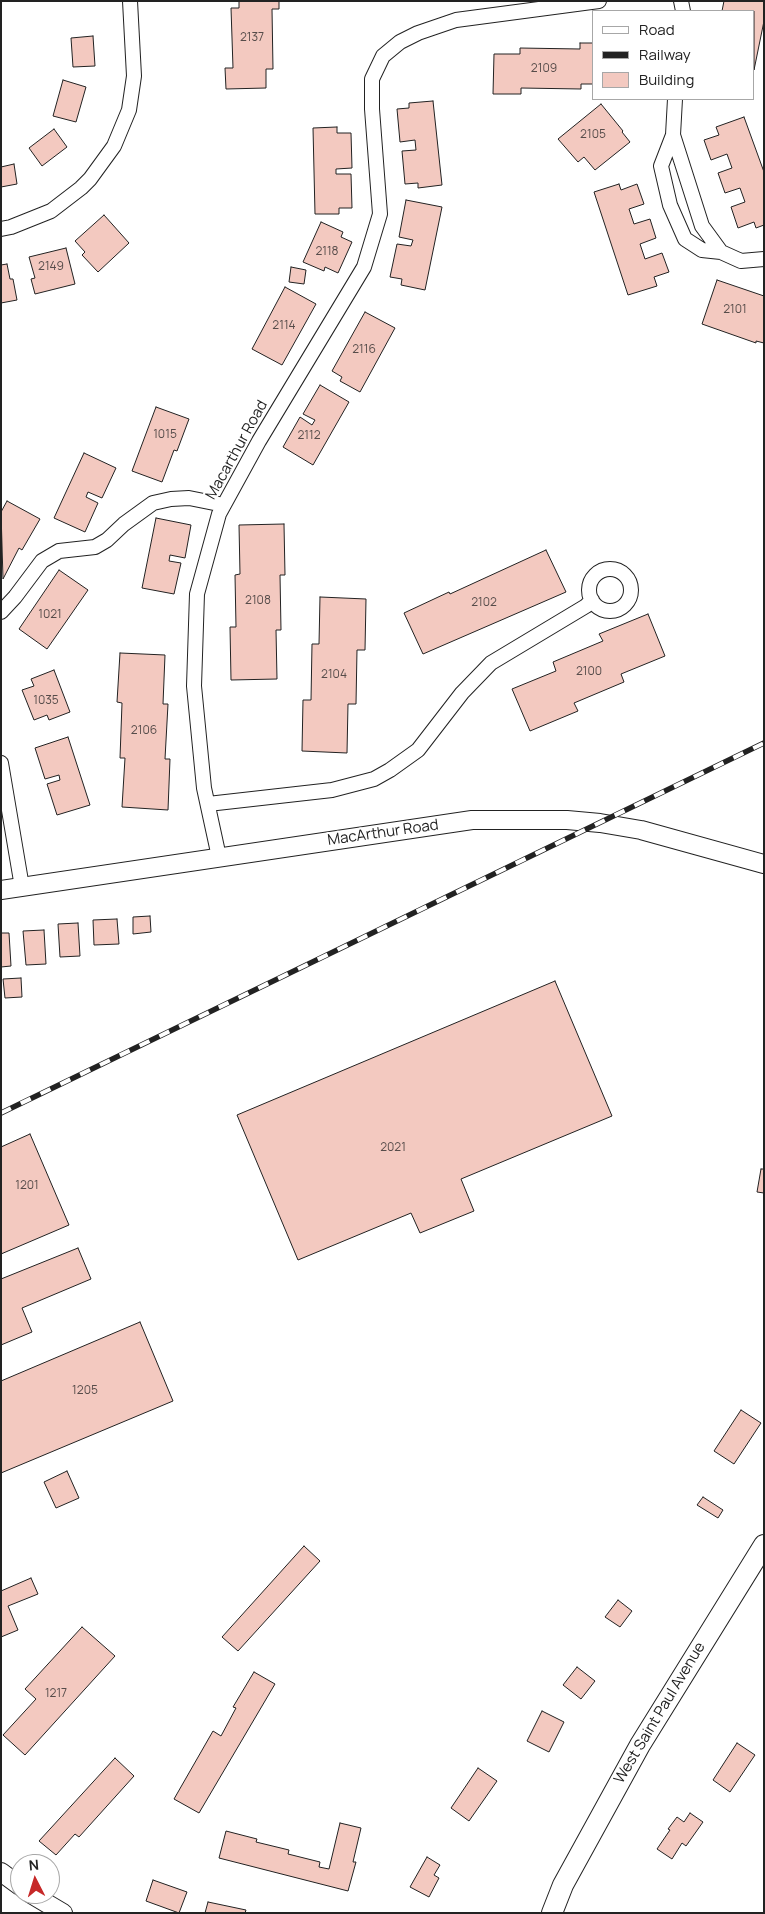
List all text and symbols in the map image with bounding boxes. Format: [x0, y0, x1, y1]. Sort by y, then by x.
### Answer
legend [592, 10, 755, 100]
text: Road [639, 19, 675, 40]
house number: 2137 [240, 31, 264, 45]
text: Railway [639, 44, 691, 65]
house number: 2109 [531, 62, 557, 76]
text: Building [639, 69, 694, 90]
house number: 2105 [580, 128, 606, 142]
house number: 2118 [315, 245, 339, 259]
house number: 2149 [38, 260, 64, 274]
house number: 2101 [723, 303, 747, 317]
house number: 2114 [272, 319, 296, 333]
house number: 2116 [352, 343, 376, 357]
street label: Macarthur Road [202, 397, 272, 503]
house number: 1015 [153, 428, 177, 442]
house number: 2112 [297, 429, 321, 443]
house number: 2108 [245, 594, 271, 608]
house number: 2102 [471, 596, 497, 610]
house number: 1021 [38, 608, 62, 622]
house number: 2100 [576, 665, 602, 679]
house number: 2104 [321, 668, 347, 682]
house number: 1035 [33, 694, 59, 708]
house number: 2106 [131, 724, 157, 738]
street label: MacArthur Road [326, 816, 440, 850]
house number: 2021 [380, 1141, 406, 1155]
house number: 1201 [15, 1179, 39, 1193]
house number: 1205 [72, 1384, 98, 1398]
street label: West Saint Paul Avenue [611, 1639, 709, 1787]
house number: 1217 [45, 1687, 67, 1701]
north arrow [10, 1854, 60, 1904]
text: N [28, 1855, 40, 1874]

